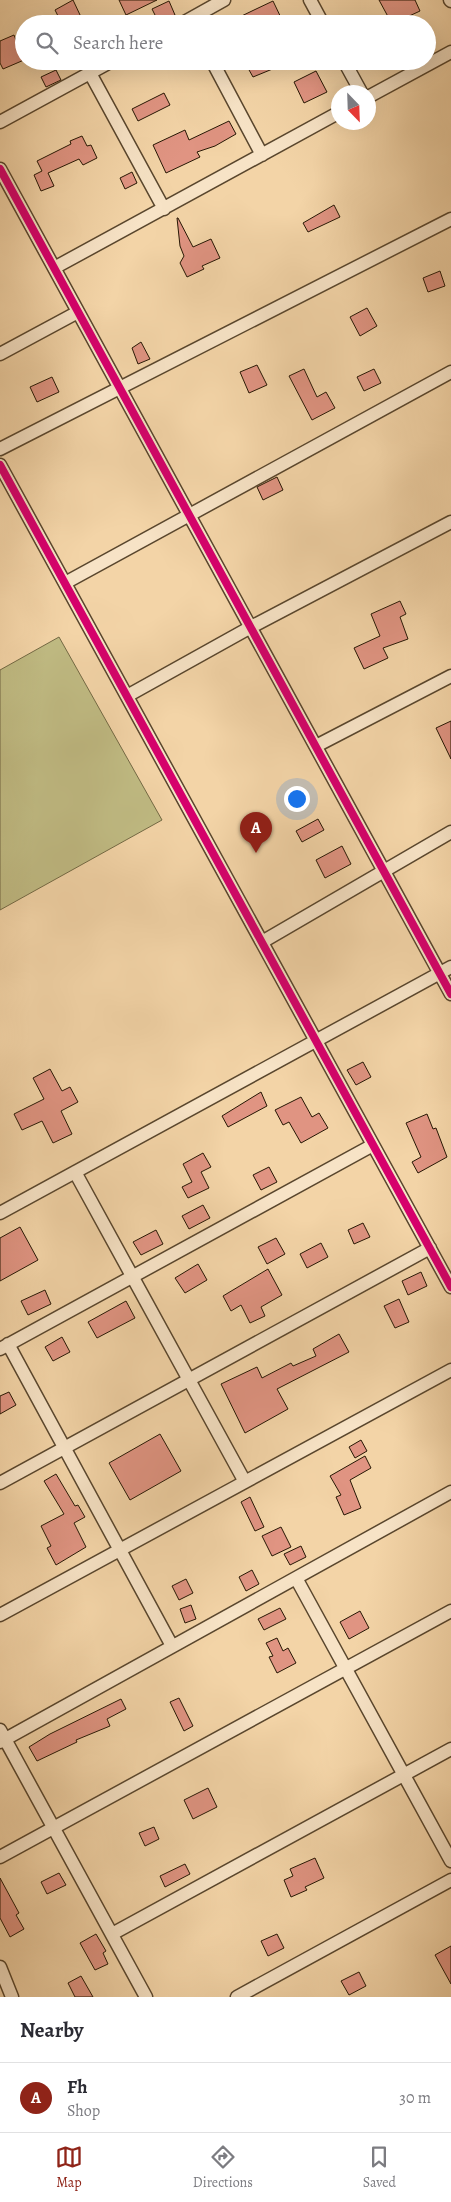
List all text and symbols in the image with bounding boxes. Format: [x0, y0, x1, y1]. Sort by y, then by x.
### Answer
search box [15, 15, 436, 70]
icon: search [33, 29, 61, 57]
text: Search here [73, 30, 163, 56]
north arrow [331, 85, 376, 130]
your location [284, 786, 310, 812]
pin: A [240, 812, 272, 853]
text: Nearby [20, 2016, 83, 2044]
text: Fh [67, 2074, 88, 2100]
text: A [31, 2087, 41, 2109]
text: 30 m [399, 2087, 431, 2109]
text: Shop [67, 2100, 100, 2122]
tab: Map [55, 2143, 83, 2192]
tab: Directions [193, 2143, 253, 2192]
tab: Saved [363, 2143, 396, 2192]

